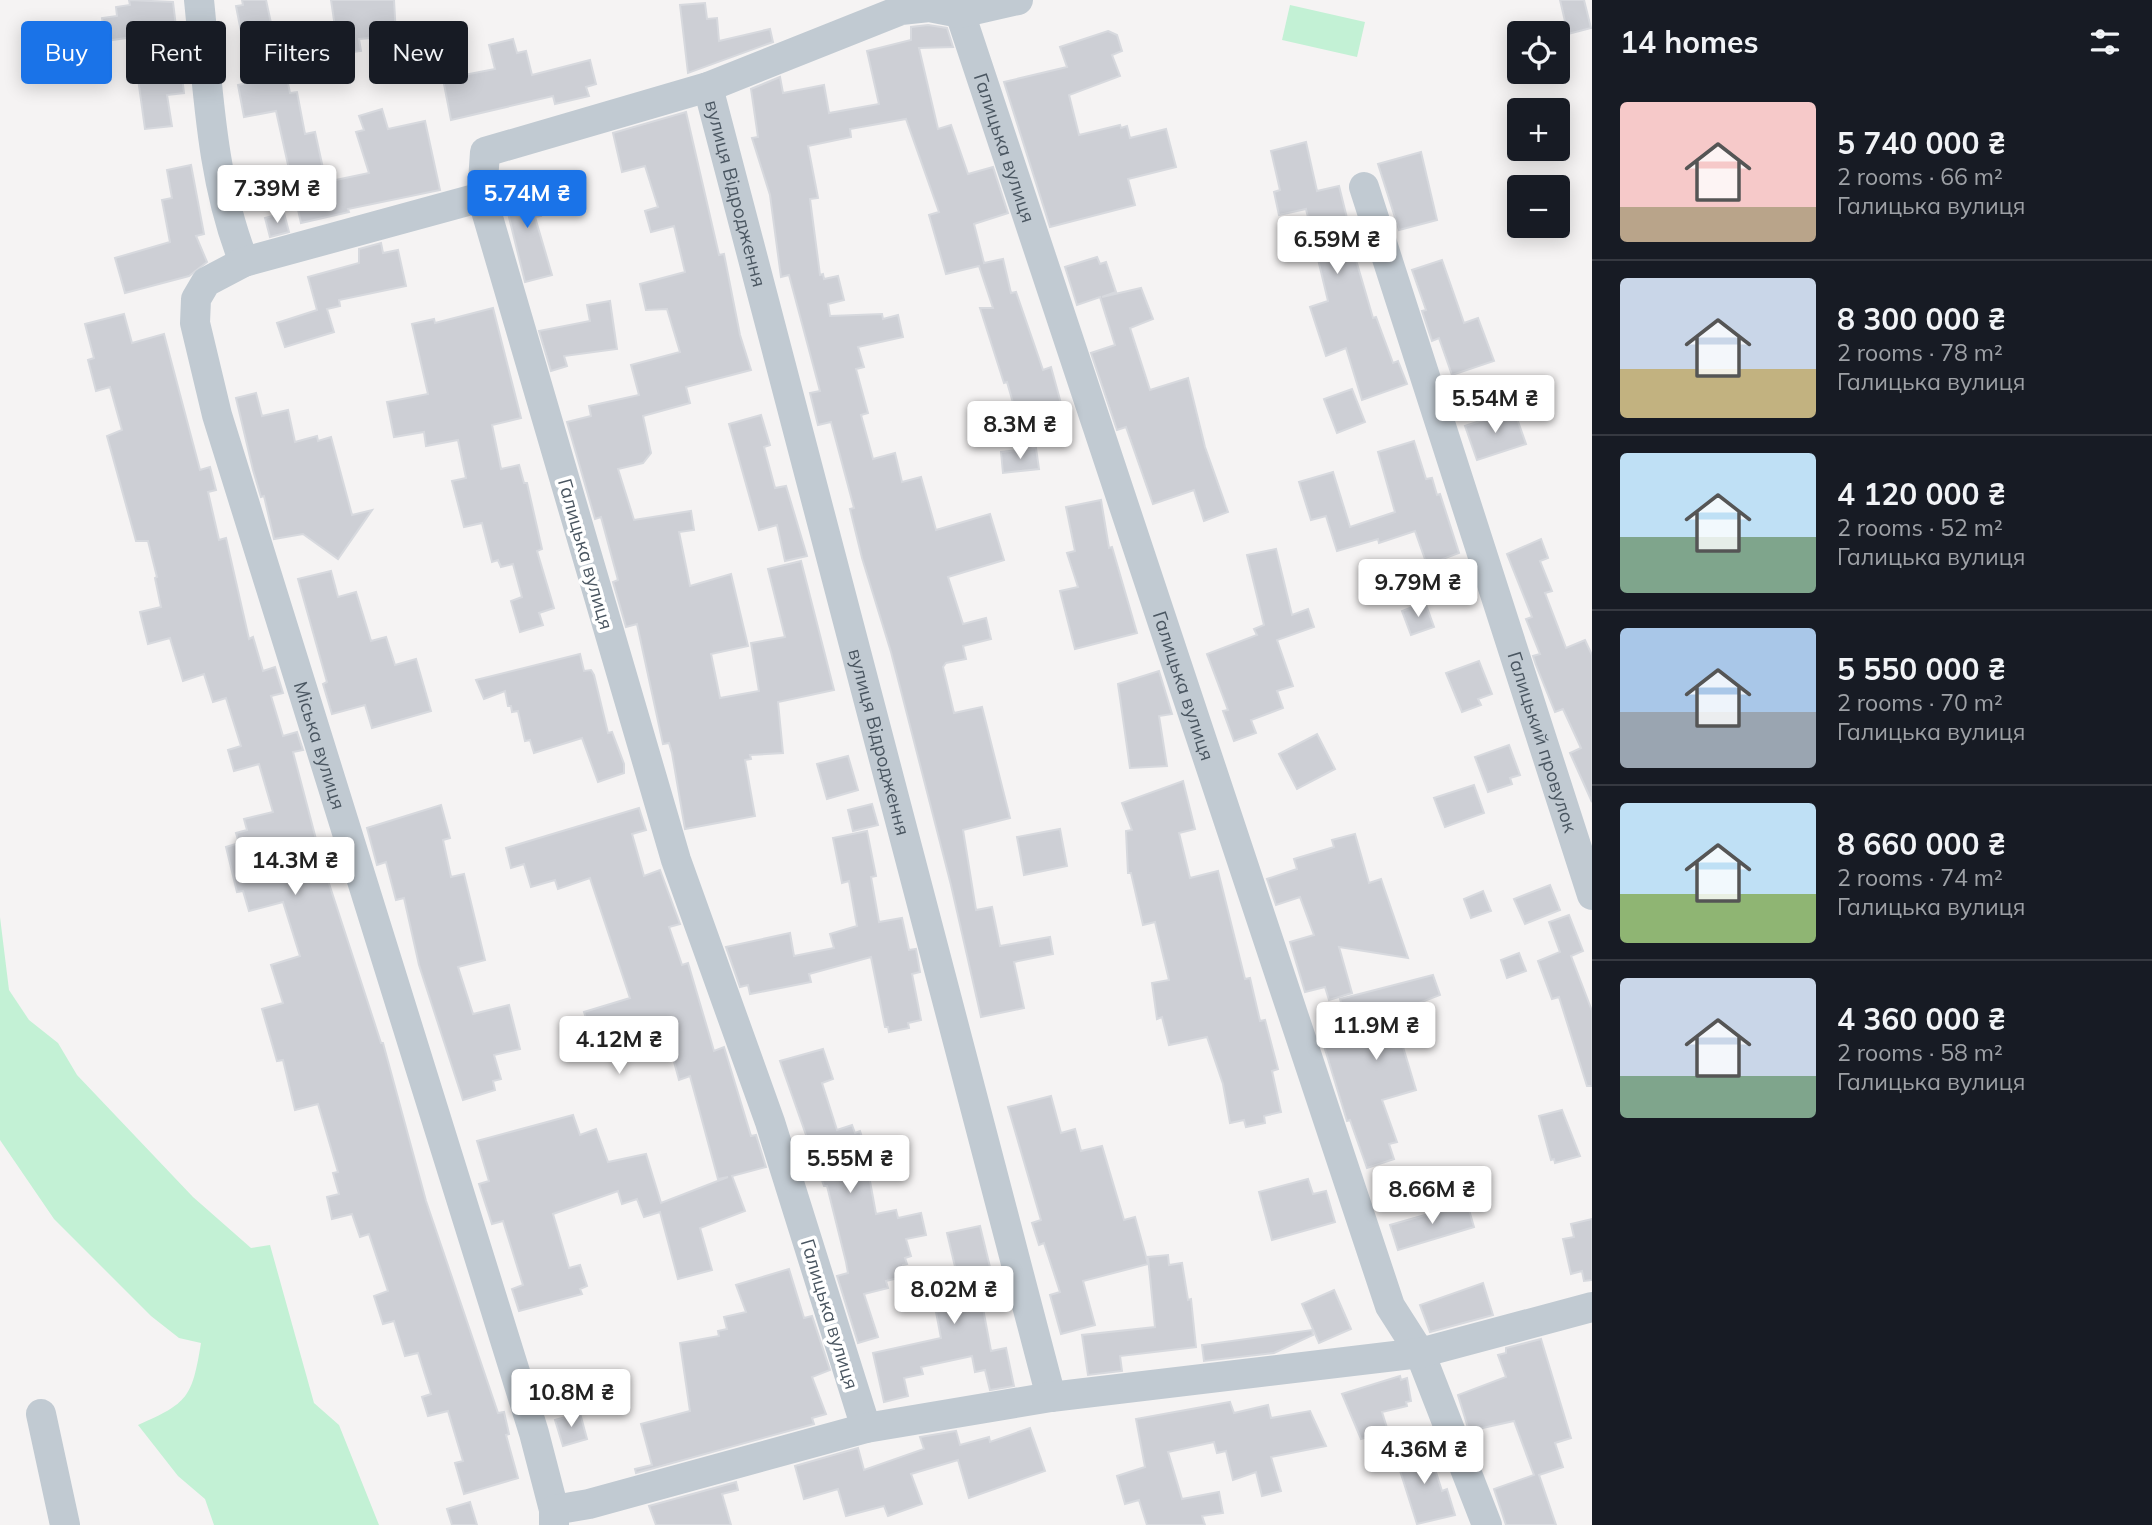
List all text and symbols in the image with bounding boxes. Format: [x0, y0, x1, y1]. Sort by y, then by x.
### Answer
chip: Buy [21, 21, 112, 84]
chip: Rent [126, 21, 226, 84]
chip: Filters [240, 21, 355, 84]
chip: New [369, 21, 468, 84]
map controls [1507, 21, 1570, 238]
button: locate [1507, 21, 1570, 84]
text: 14 homes [1620, 23, 1759, 61]
icon: filters [2086, 23, 2124, 61]
street label: Галицька вулиця [969, 70, 1041, 225]
street label: вулиця Відродження [700, 97, 772, 289]
button: + [1507, 98, 1570, 161]
text: 5 740 000 ₴ [1837, 124, 2006, 162]
icon: home [1676, 130, 1760, 214]
text: 2 rooms · 66 m² [1837, 162, 2003, 191]
pin: 7.39M ₴ [212, 166, 342, 225]
pin: 5.74M ₴ [462, 170, 592, 230]
text: 7.39M ₴ [233, 173, 321, 202]
button: − [1507, 175, 1570, 238]
text: 5.74M ₴ [483, 178, 571, 207]
text: Галицька вулиця [1837, 191, 2025, 220]
pin: 6.59M ₴ [1272, 216, 1402, 276]
text: 6.59M ₴ [1293, 224, 1381, 253]
text: 8 300 000 ₴ [1837, 300, 2006, 338]
icon: home [1676, 306, 1760, 390]
text: 2 rooms · 78 m² [1837, 338, 2003, 367]
text: Галицька вулиця [1837, 367, 2025, 396]
pin: 5.54M ₴ [1430, 376, 1560, 435]
text: 5.54M ₴ [1451, 383, 1539, 412]
pin: 8.3M ₴ [963, 402, 1077, 461]
text: 8.3M ₴ [983, 409, 1057, 438]
text: 4 120 000 ₴ [1837, 475, 2006, 513]
street label: Галицька вулиця [553, 476, 619, 632]
icon: home [1676, 481, 1760, 565]
text: 2 rooms · 52 m² [1837, 513, 2003, 542]
text: Галицька вулиця [1837, 542, 2025, 571]
pin: 9.79M ₴ [1353, 560, 1483, 619]
text: 9.79M ₴ [1374, 567, 1462, 596]
street label: Галицька вулиця [1148, 608, 1220, 763]
street label: вулиця Відродження [844, 646, 915, 838]
street label: Галицький провулок [1502, 648, 1583, 836]
text: 5 550 000 ₴ [1837, 650, 2006, 688]
icon: home [1676, 656, 1760, 740]
street label: Міська вулиця [289, 678, 351, 812]
text: 2 rooms · 70 m² [1837, 688, 2003, 717]
text: Галицька вулиця [1837, 717, 2025, 746]
text: 8 660 000 ₴ [1837, 825, 2006, 863]
icon: home [1676, 831, 1760, 915]
pin: 14.3M ₴ [230, 838, 360, 897]
text: 14.3M ₴ [251, 845, 339, 874]
text: 2 rooms · 74 m² [1837, 863, 2003, 892]
text: Галицька вулиця [1837, 892, 2025, 921]
text: 4 360 000 ₴ [1837, 1000, 2006, 1038]
pin: 11.9M ₴ [1311, 1002, 1441, 1062]
icon: home [1676, 1006, 1760, 1090]
text: 11.9M ₴ [1332, 1010, 1420, 1039]
pin: 4.12M ₴ [554, 1016, 684, 1076]
text: 4.12M ₴ [575, 1024, 663, 1053]
text: 2 rooms · 58 m² [1837, 1038, 2003, 1067]
text: Галицька вулиця [1837, 1067, 2025, 1096]
pin: 5.55M ₴ [785, 1136, 915, 1195]
text: 5.55M ₴ [806, 1143, 894, 1172]
pin: 8.66M ₴ [1367, 1166, 1497, 1226]
text: 8.66M ₴ [1388, 1174, 1476, 1203]
street label: Галицька вулиця [796, 1236, 864, 1392]
pin: 8.02M ₴ [889, 1266, 1019, 1326]
text: 8.02M ₴ [910, 1274, 998, 1303]
pin: 10.8M ₴ [506, 1370, 636, 1429]
text: 10.8M ₴ [527, 1377, 615, 1406]
pin: 4.36M ₴ [1359, 1426, 1489, 1486]
text: 4.36M ₴ [1380, 1434, 1468, 1463]

